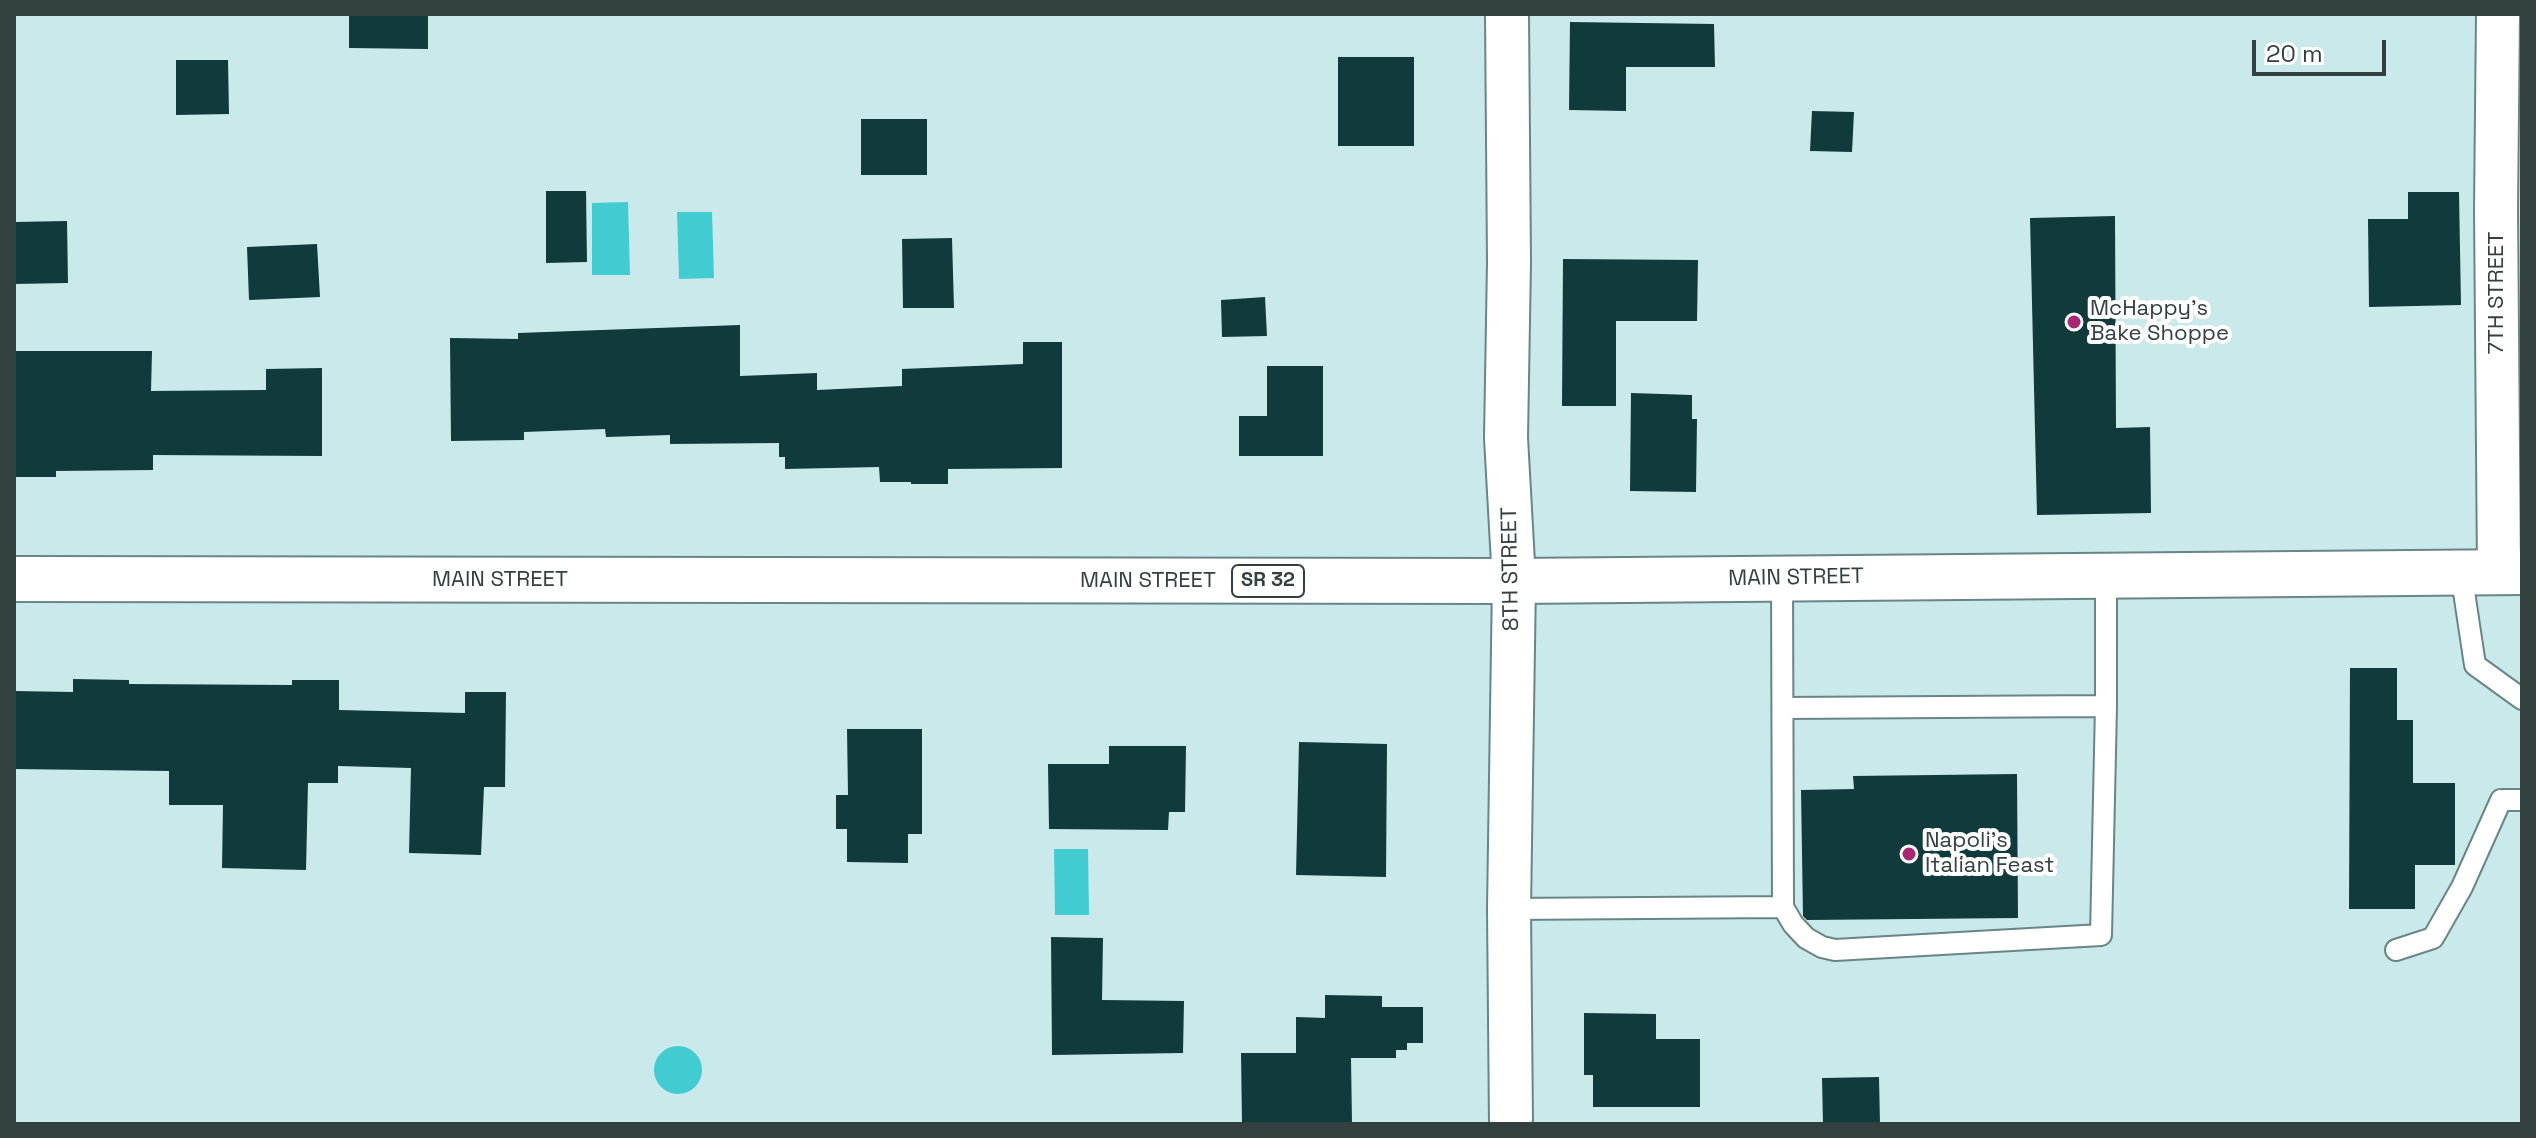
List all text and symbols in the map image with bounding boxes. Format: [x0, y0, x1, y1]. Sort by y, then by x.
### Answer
scale bar [2256, 24, 2390, 74]
text: 20 m [2266, 38, 2323, 69]
street label: 7TH STREET [2484, 232, 2510, 354]
place label: McHappy’s Bake Shoppe [2090, 296, 2229, 348]
marker: McHappy’s Bake Shoppe [2065, 313, 2083, 331]
street label: 8TH STREET [1497, 507, 1525, 631]
street label: MAIN STREET [1728, 564, 1864, 592]
road number: SR 32 [1232, 565, 1304, 597]
street label: MAIN STREET [432, 567, 568, 593]
street label: MAIN STREET [1080, 568, 1216, 594]
place label: Napoli’s Italian Feast [1925, 828, 2054, 880]
marker: Napoli’s Italian Feast [1900, 845, 1918, 863]

